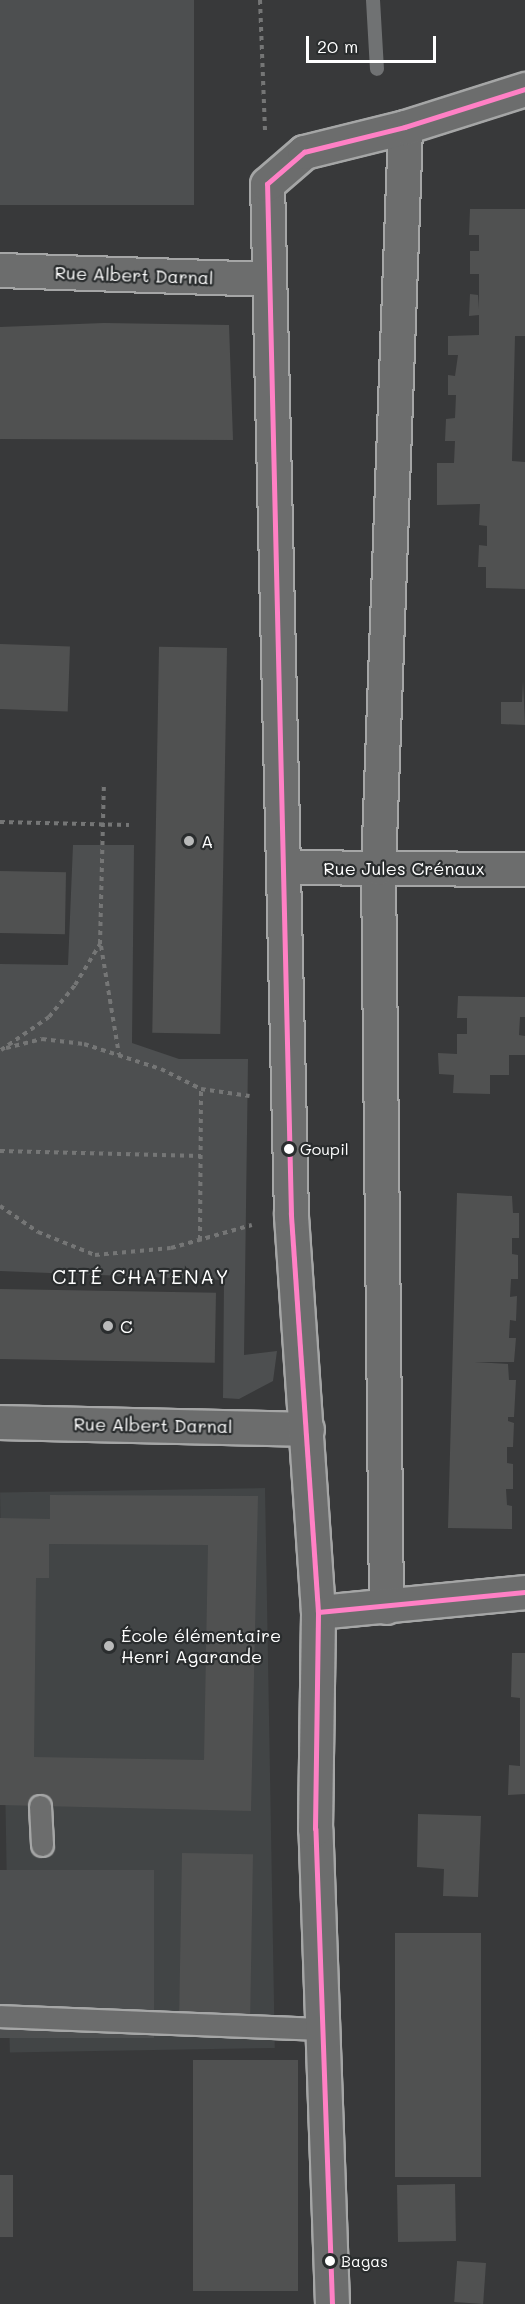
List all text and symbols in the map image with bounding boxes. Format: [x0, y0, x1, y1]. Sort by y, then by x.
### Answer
scale bar [309, 24, 440, 62]
text: 20 m [317, 34, 358, 58]
street label: Rue Albert Darnal [54, 261, 214, 289]
place label: A [201, 830, 213, 852]
marker: A [182, 834, 196, 848]
street label: Rue Jules Crénaux [323, 857, 485, 879]
place label: Goupil [300, 1139, 349, 1159]
marker: Goupil [283, 1143, 295, 1155]
district label: CITÉ CHATENAY [52, 1264, 230, 1288]
place label: C [120, 1315, 133, 1337]
marker: C [101, 1319, 115, 1333]
street label: Rue Albert Darnal [73, 1413, 233, 1437]
place label: École élémentaire Henri Agarande [121, 1625, 281, 1668]
marker: École élémentaire Henri Agarande [102, 1639, 116, 1653]
place label: Bagas [341, 2251, 388, 2271]
marker: Bagas [324, 2255, 336, 2267]

